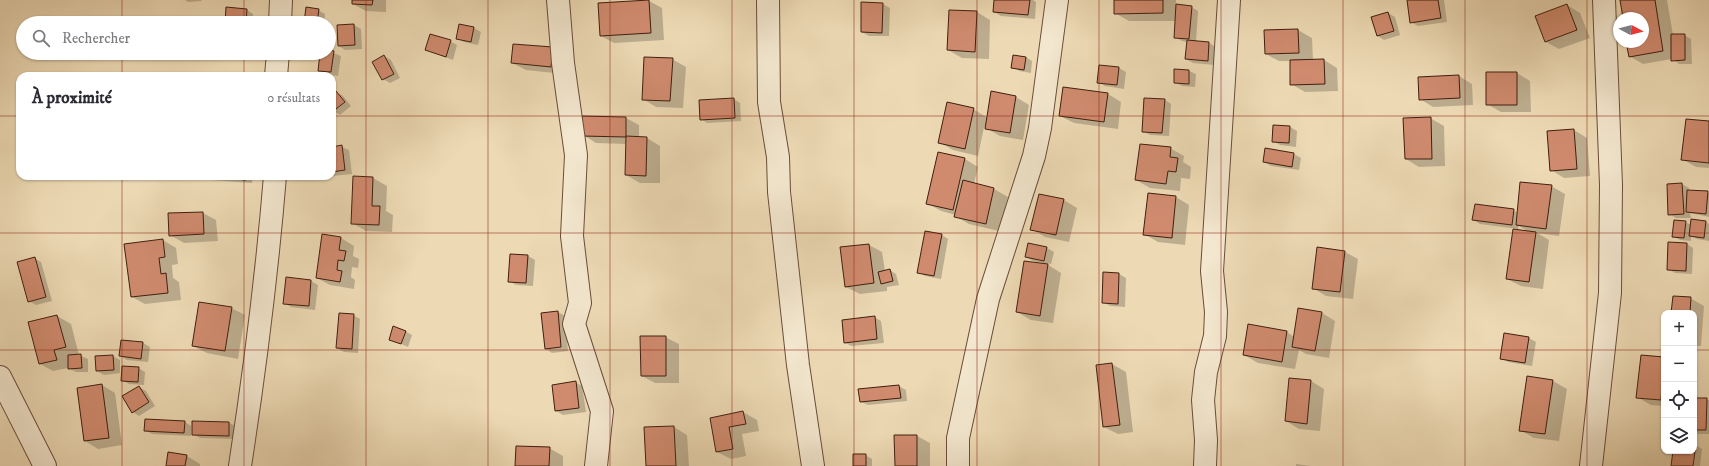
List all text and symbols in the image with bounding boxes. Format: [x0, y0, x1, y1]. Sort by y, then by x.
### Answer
north arrow [1613, 12, 1649, 48]
search box [16, 16, 336, 60]
icon: search [30, 27, 52, 49]
text: Rechercher [62, 29, 130, 48]
text: À proximité [32, 87, 112, 109]
text: 0 résultats [267, 90, 320, 106]
map controls [1661, 310, 1697, 454]
button: + [1661, 310, 1697, 346]
button: − [1661, 346, 1697, 382]
button: locate [1661, 382, 1697, 418]
button: layers [1661, 418, 1697, 454]

